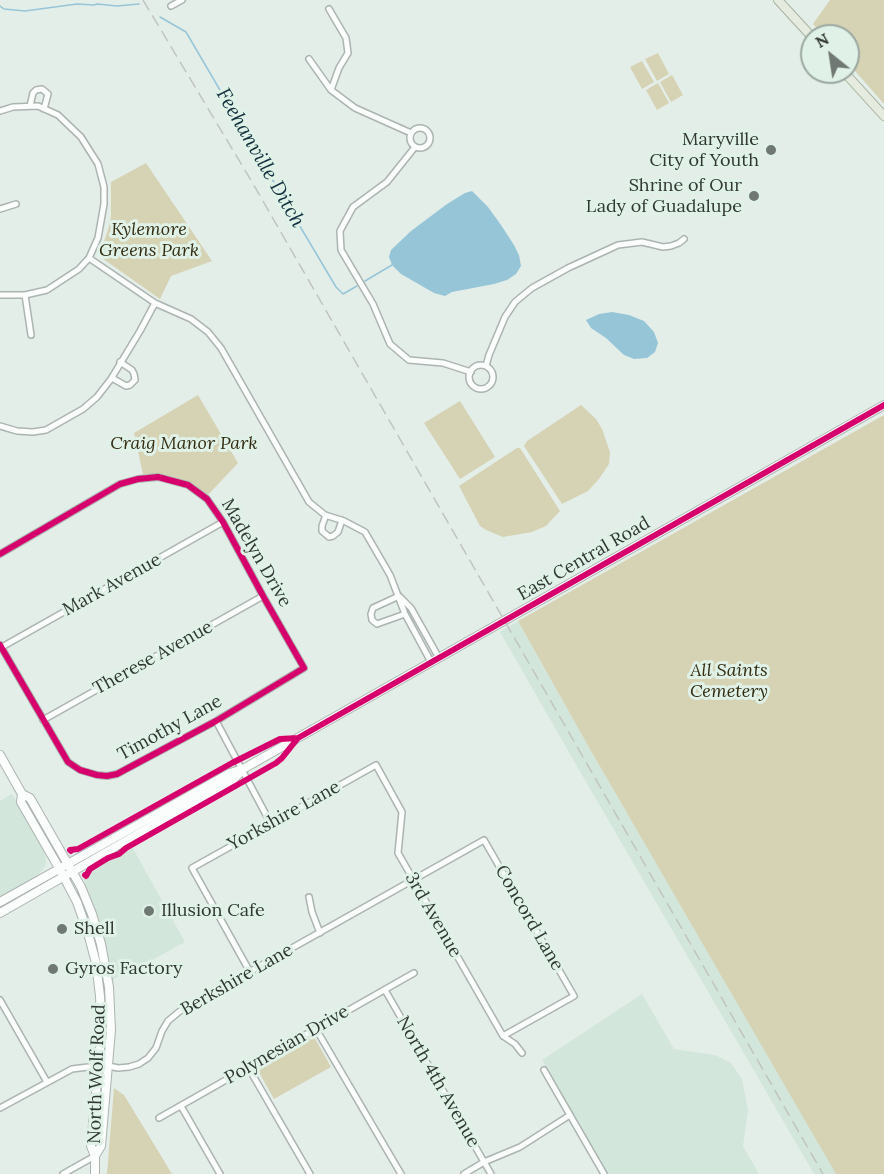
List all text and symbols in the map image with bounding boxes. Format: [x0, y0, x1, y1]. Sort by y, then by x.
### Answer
north arrow [800, 24, 860, 84]
text: N [812, 28, 832, 52]
water label: Feehanville Ditch [210, 84, 310, 232]
place label: Maryville City of Youth [649, 129, 759, 172]
marker: Maryville City of Youth [764, 143, 778, 157]
place label: Shrine of Our Lady of Guadalupe [586, 175, 742, 218]
marker: Shrine of Our Lady of Guadalupe [747, 189, 761, 203]
park label: Kylemore Greens Park [99, 219, 199, 262]
park label: Craig Manor Park [110, 433, 258, 455]
street label: Madelyn Drive [216, 495, 296, 611]
street label: East Central Road [514, 512, 654, 606]
street label: Mark Avenue [59, 549, 165, 621]
street label: Therese Avenue [89, 616, 217, 700]
park label: All Saints Cemetery [690, 660, 768, 702]
street label: Timothy Lane [114, 690, 226, 766]
street label: Yorkshire Lane [224, 776, 344, 856]
street label: Concord Lane [490, 862, 568, 974]
street label: 3rd Avenue [400, 869, 466, 961]
place label: Illusion Cafe [161, 900, 265, 922]
marker: Illusion Cafe [142, 904, 156, 918]
place label: Shell [74, 918, 115, 940]
marker: Shell [55, 922, 69, 936]
street label: Berkshire Lane [177, 939, 297, 1021]
place label: Gyros Factory [65, 958, 182, 980]
marker: Gyros Factory [46, 962, 60, 976]
street label: Polynesian Drive [221, 1001, 353, 1089]
street label: North Wolf Road [84, 1004, 110, 1144]
street label: North 4th Avenue [392, 1013, 484, 1151]

